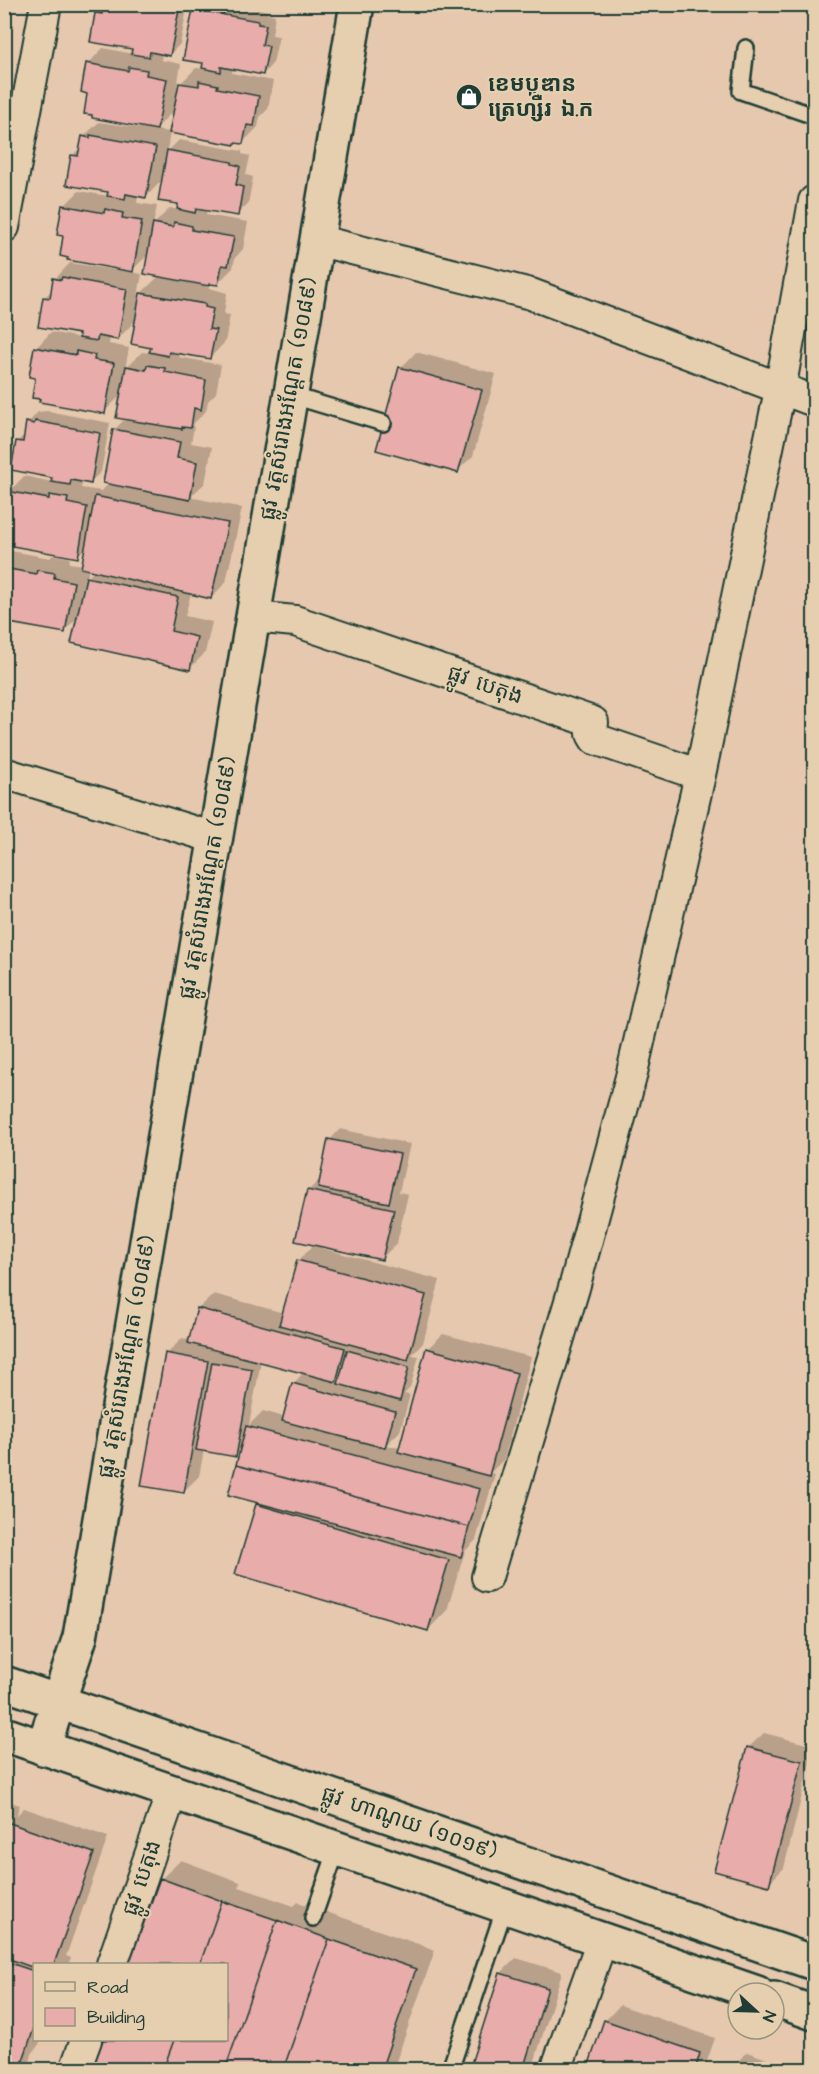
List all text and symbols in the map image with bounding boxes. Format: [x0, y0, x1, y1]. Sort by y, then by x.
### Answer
place label: ខេមបូឌាន ត្រេហ្សឺរ ឯ.ក [488, 69, 594, 125]
shop icon: ខេមបូឌាន ត្រេហ្សឺរ ឯ.ក [454, 82, 484, 112]
street label: ផ្លូវ វត្តសំរោងអណ្ដែត (១០៨៩) [252, 275, 329, 523]
street label: ផ្លូវ បេតុង [442, 658, 527, 716]
street label: ផ្លូវ វត្តសំរោងអណ្ដែត (១០៨៩) [171, 754, 248, 1002]
street label: ផ្លូវ វត្តសំរោងអណ្ដែត (១០៨៩) [90, 1233, 167, 1481]
street label: ផ្លូវ ហាណូយ (១០១៩) [316, 1778, 501, 1871]
street label: ផ្លូវ បេតុង [115, 1836, 173, 1921]
legend [33, 1963, 228, 2041]
text: Road [87, 1975, 128, 2000]
north arrow [726, 1981, 786, 2041]
text: Building [87, 2005, 145, 2031]
text: N [757, 2007, 781, 2025]

